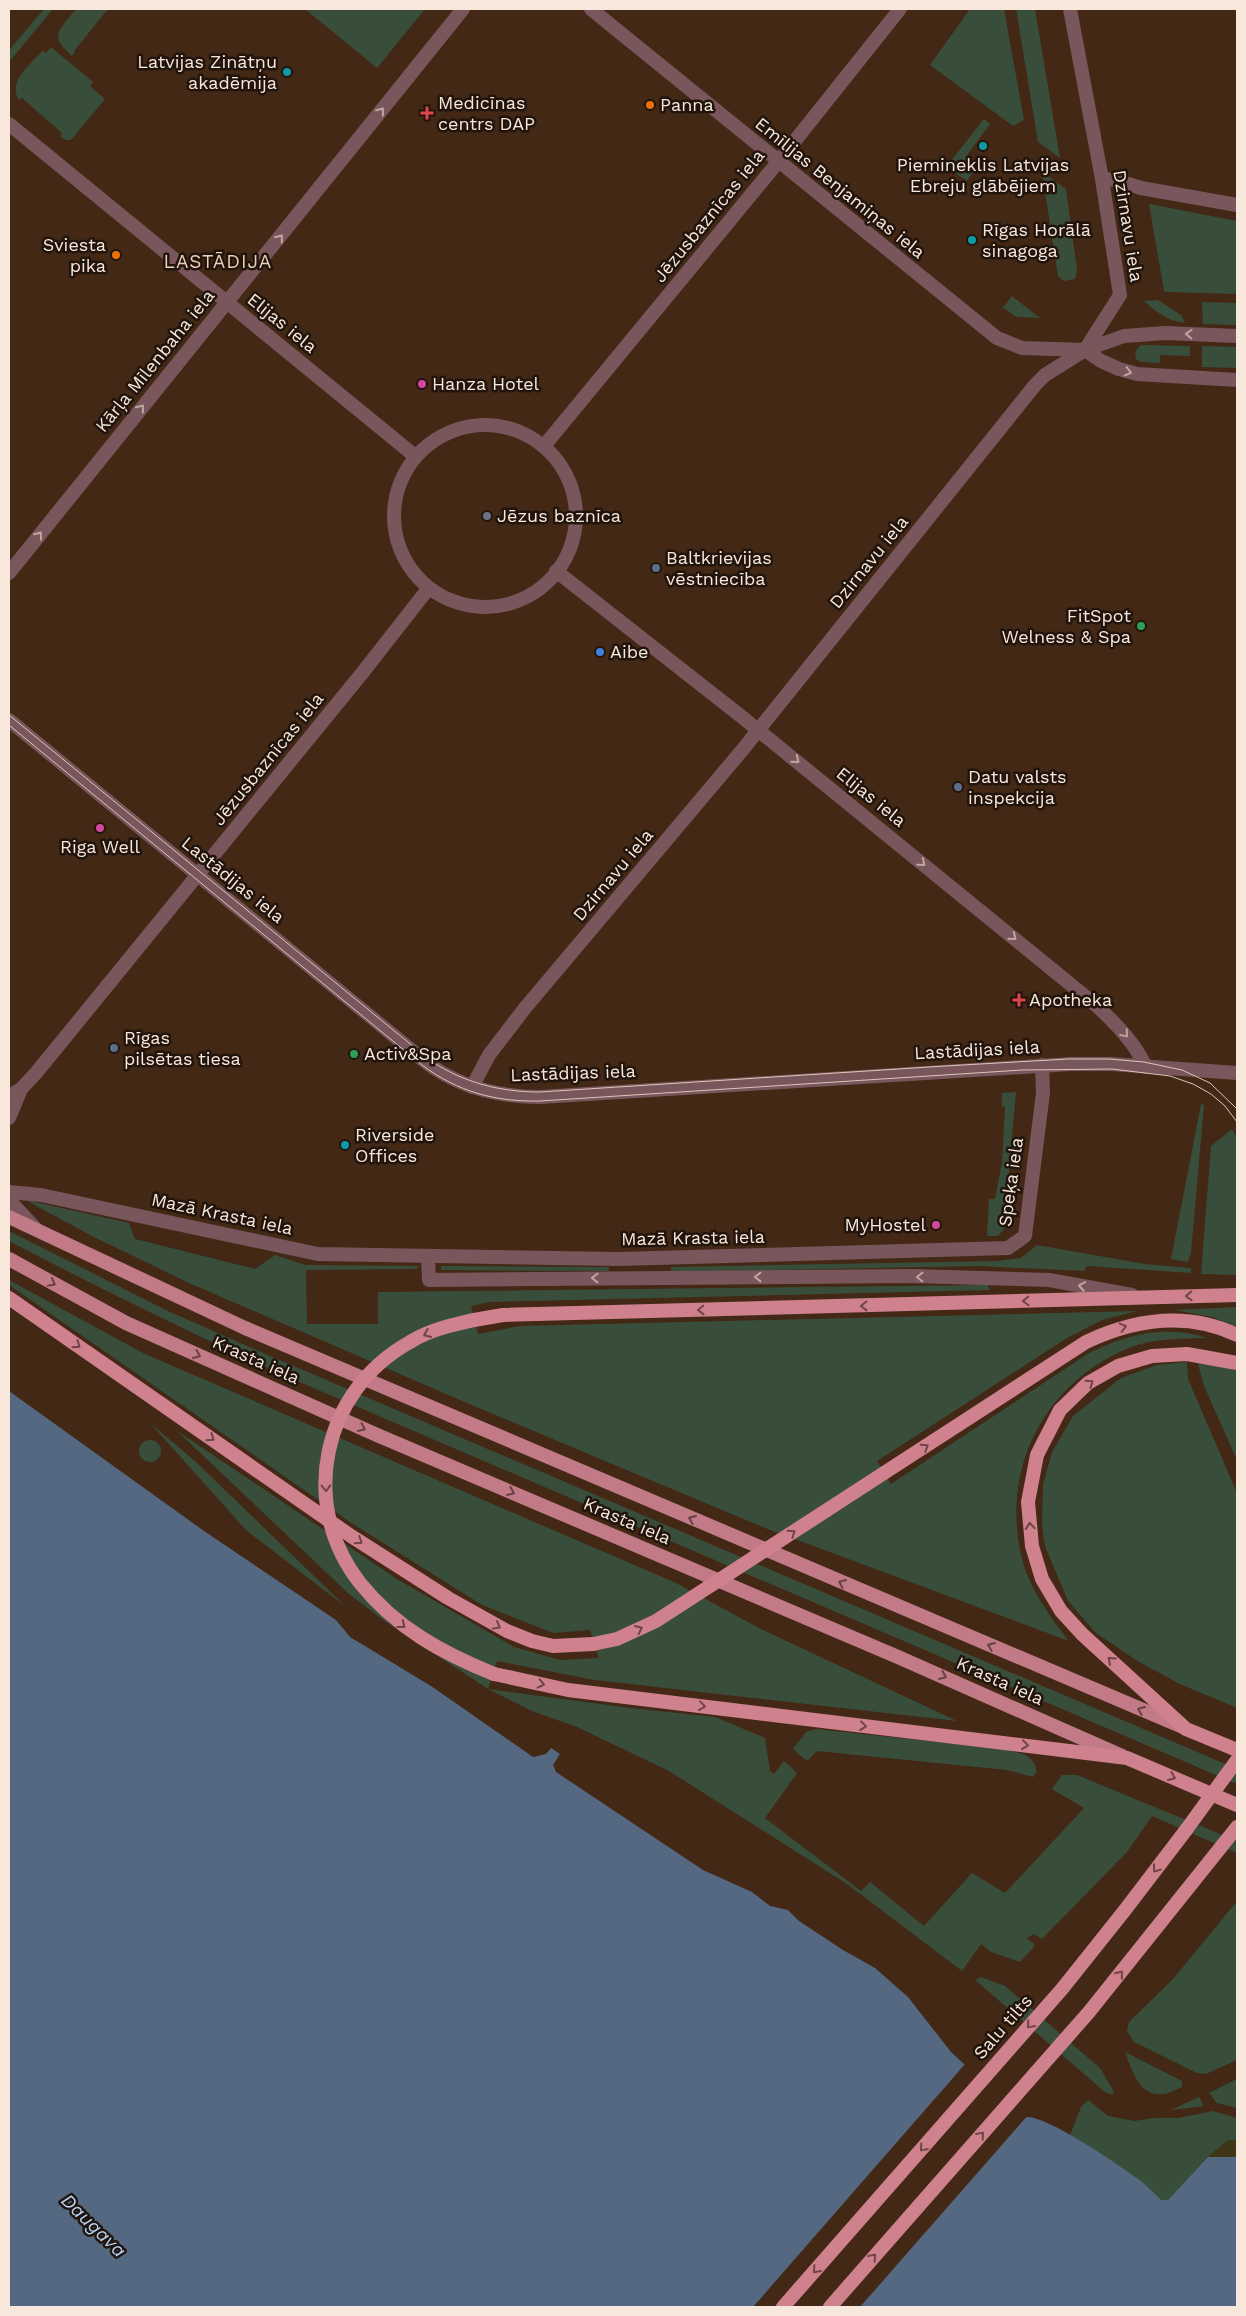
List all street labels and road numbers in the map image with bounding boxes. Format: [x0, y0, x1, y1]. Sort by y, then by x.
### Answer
street label: Emīlijas Benjamiņas iela [751, 113, 929, 263]
street label: Jēzusbaznīcas iela [649, 145, 769, 286]
street label: Dzirnavu iela [1109, 168, 1148, 283]
street label: Kārļa Mīlenbaha iela [91, 285, 219, 436]
street label: Elijas iela [243, 288, 321, 357]
street label: Dzirnavu iela [825, 511, 912, 612]
street label: Jēzusbaznīcas iela [208, 688, 328, 829]
street label: Elijas iela [832, 762, 910, 831]
street label: Dzirnavu iela [568, 825, 657, 925]
street label: Lastādijas iela [178, 832, 289, 927]
street label: Lastādijas iela [914, 1036, 1040, 1063]
street label: Lastādijas iela [510, 1060, 636, 1085]
street label: Speķa iela [994, 1136, 1027, 1228]
street label: Mazā Krasta iela [150, 1188, 295, 1239]
street label: Mazā Krasta iela [621, 1226, 765, 1249]
street label: Krasta iela [209, 1331, 303, 1388]
street label: Krasta iela [580, 1493, 674, 1548]
street label: Krasta iela [953, 1652, 1047, 1709]
street label: Salu tilts [969, 1990, 1036, 2063]

